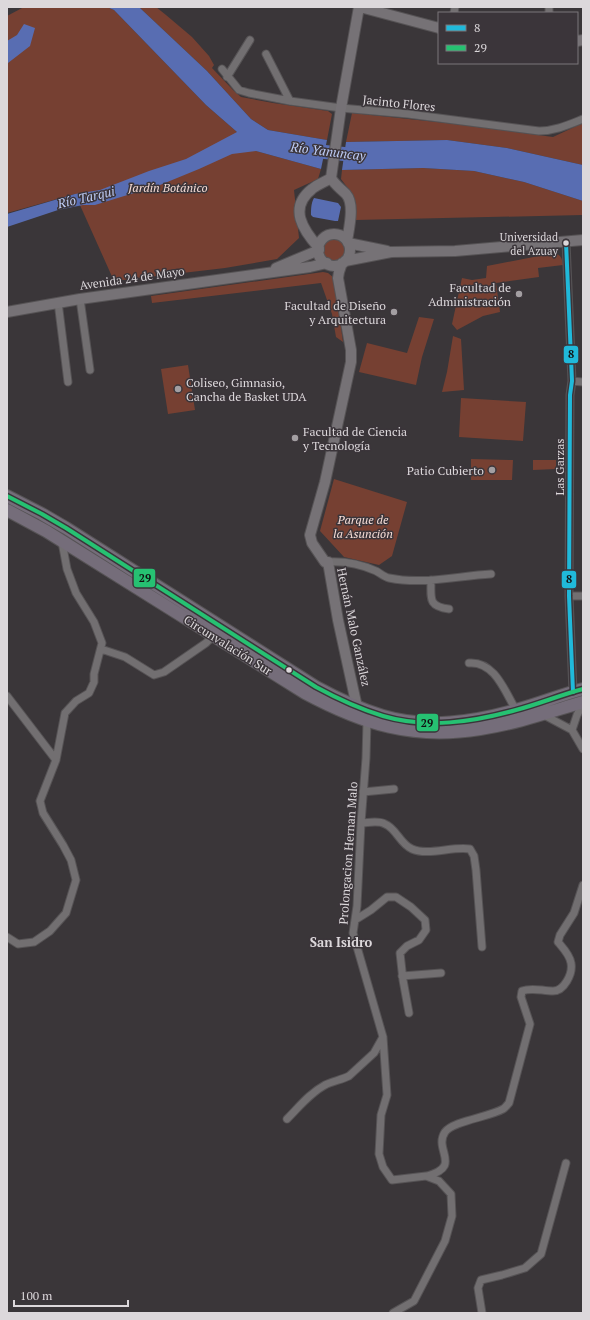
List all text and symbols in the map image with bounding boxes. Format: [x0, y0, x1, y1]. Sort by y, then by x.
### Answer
legend [438, 12, 578, 64]
text: 8 [474, 20, 480, 35]
text: 29 [474, 40, 487, 55]
street label: Jacinto Flores [362, 92, 436, 114]
water label: Río Yanuncay [288, 137, 368, 165]
park label: Jardín Botánico [127, 180, 208, 195]
water label: Río Tarqui [55, 182, 117, 213]
place label: Universidad del Azuay [500, 230, 558, 258]
marker: Universidad del Azuay [561, 238, 571, 248]
street label: Avenida 24 de Mayo [79, 263, 186, 293]
place label: Facultad de Administración [428, 280, 511, 309]
marker: Facultad de Administración [514, 289, 524, 299]
place label: Facultad de Diseño y Arquitectura [285, 298, 386, 327]
marker: Facultad de Diseño y Arquitectura [389, 307, 399, 317]
line badge: 8 [563, 345, 579, 364]
text: 8 [568, 347, 574, 361]
place label: Coliseo, Gimnasio, Cancha de Basket UDA [186, 375, 307, 404]
marker: Coliseo, Gimnasio, Cancha de Basket UDA [173, 384, 183, 394]
place label: Facultad de Ciencia y Tecnología [302, 424, 407, 453]
marker: Facultad de Ciencia y Tecnología [290, 433, 300, 443]
street label: Las Garzas [552, 439, 567, 495]
place label: Patio Cubierto [407, 463, 484, 478]
marker: Patio Cubierto [487, 465, 497, 475]
park label: Parque de la Asunción [333, 512, 393, 541]
street label: Hernán Malo Ganzález [334, 566, 374, 688]
line badge: 29 [133, 568, 156, 588]
line badge: 8 [561, 570, 577, 589]
text: 29 [139, 571, 151, 585]
text: 8 [566, 572, 572, 586]
street label: Circunvalación Sur [181, 612, 275, 678]
unlabelled marker [284, 665, 294, 675]
line badge: 29 [416, 713, 439, 732]
text: 29 [421, 716, 433, 730]
street label: Prolongacion Hernan Malo [336, 781, 361, 925]
district label: San Isidro [310, 933, 373, 951]
scale bar [14, 1282, 128, 1308]
text: 100 m [20, 1288, 53, 1303]

